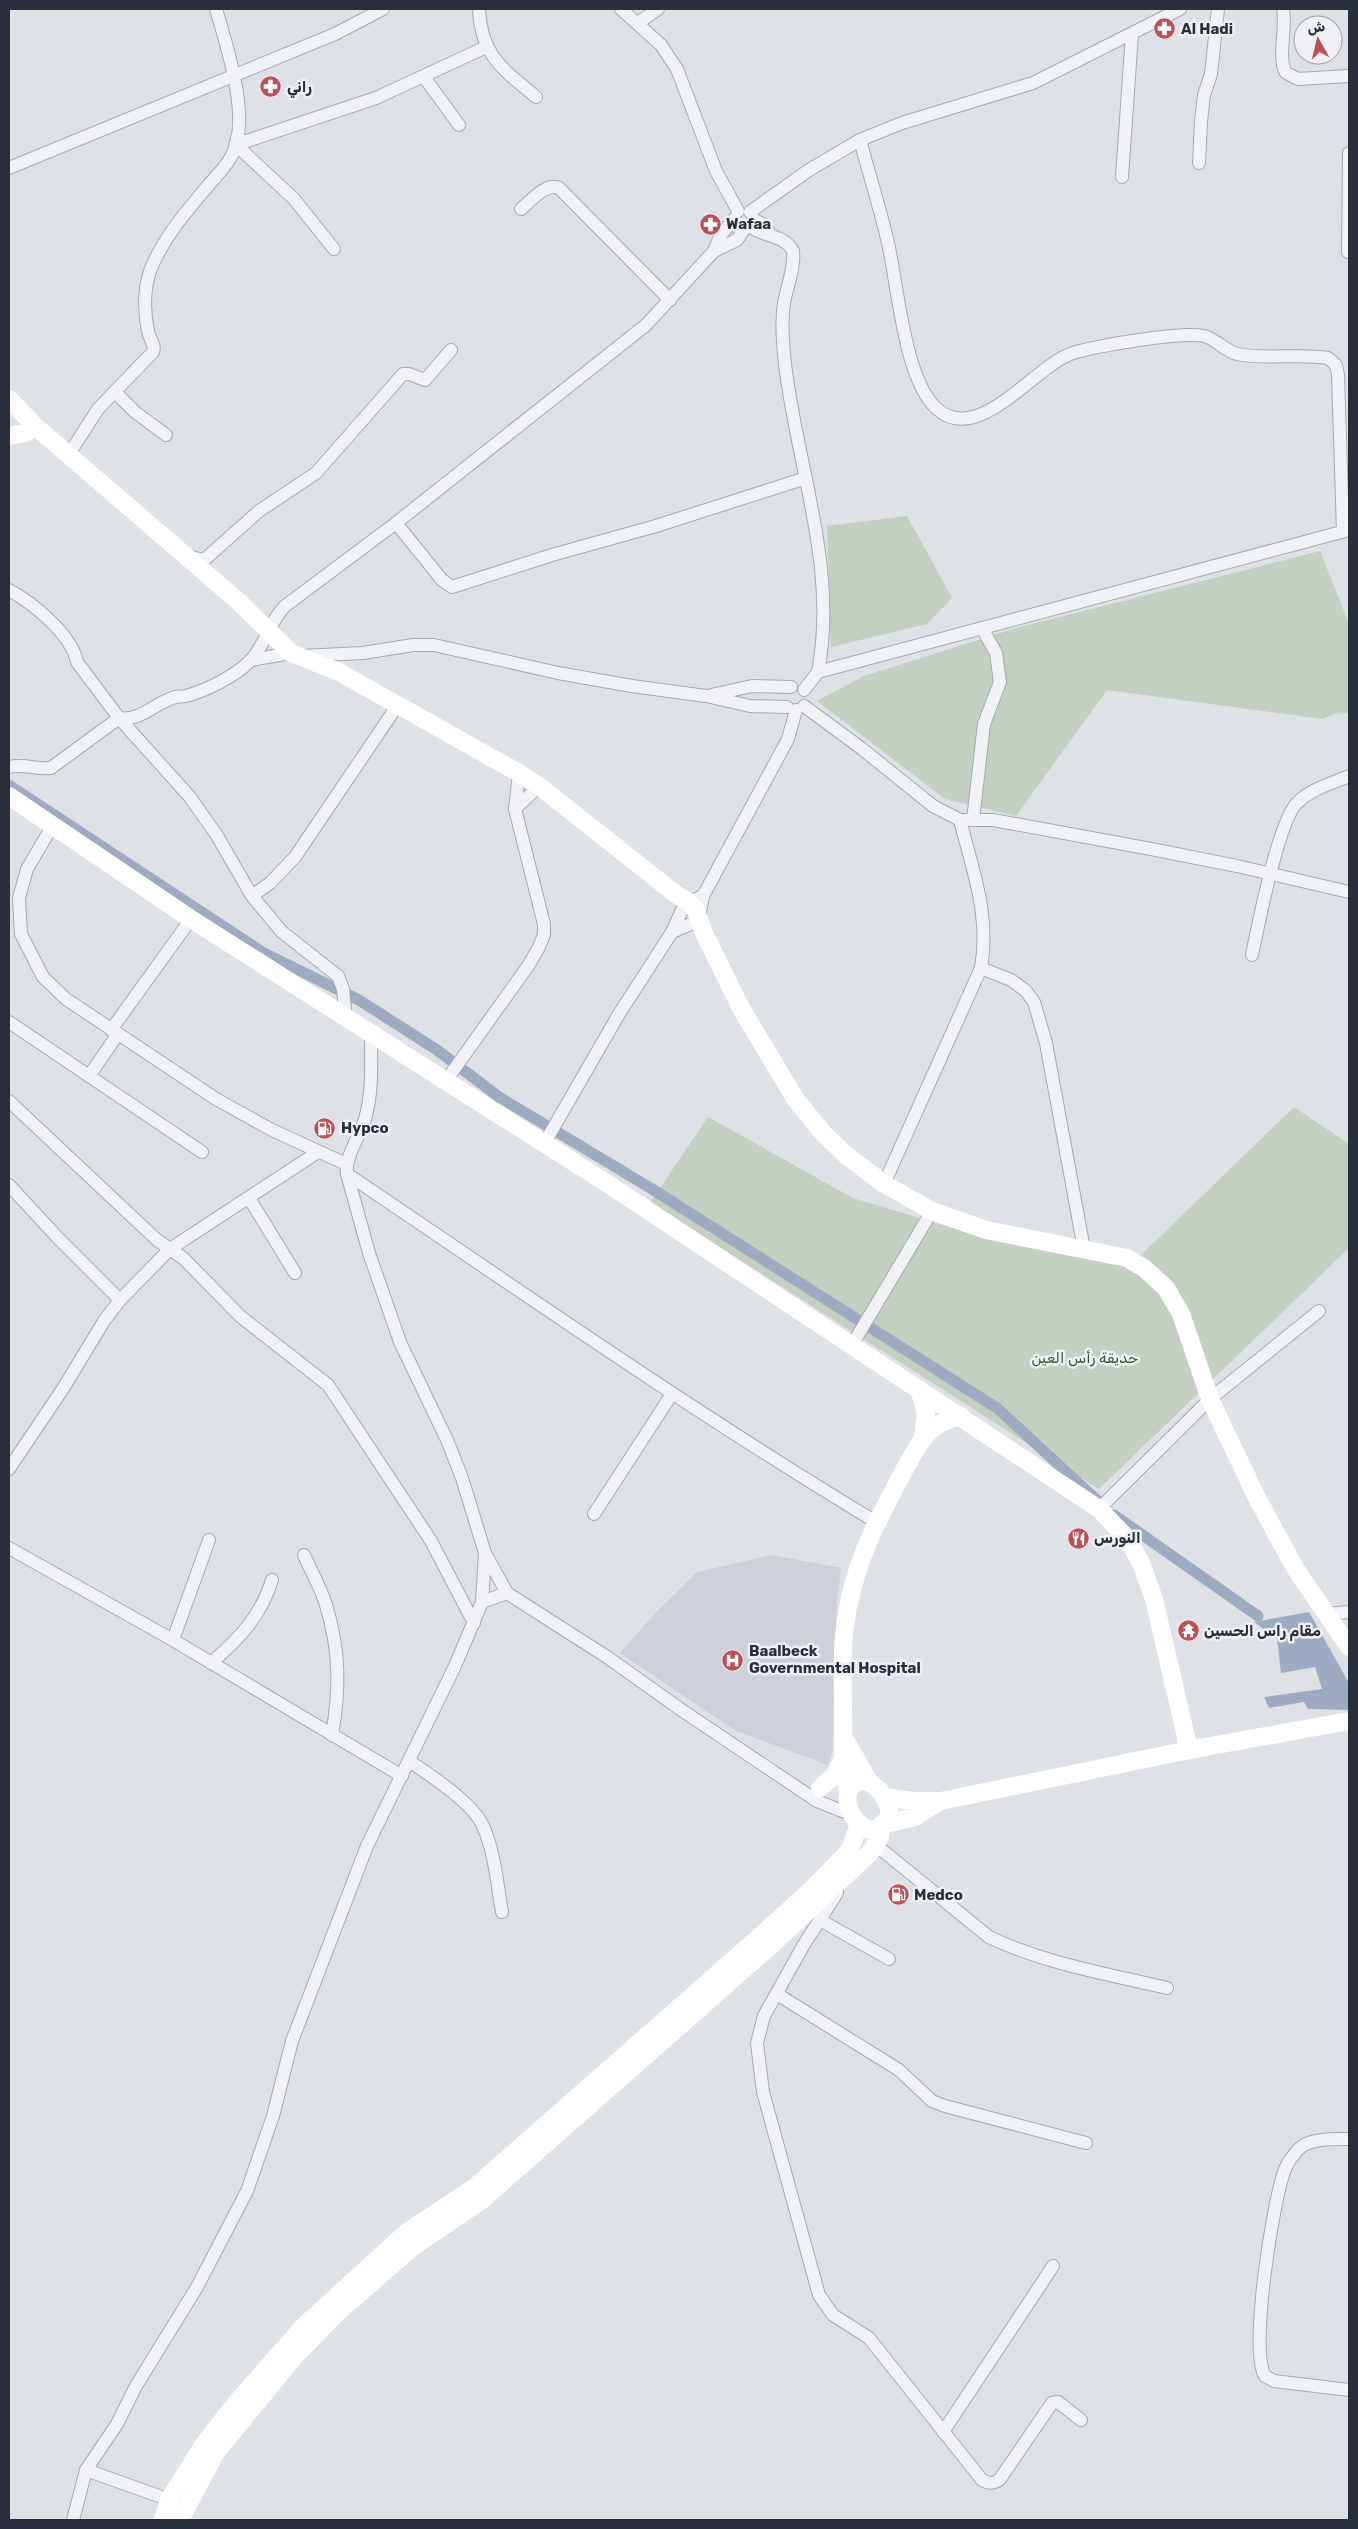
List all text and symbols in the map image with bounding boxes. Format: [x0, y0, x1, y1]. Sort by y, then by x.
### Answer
north arrow [1293, 15, 1343, 65]
pharmacy icon: Al Hadi [1153, 17, 1177, 41]
text: ش [1306, 18, 1326, 37]
place label: Al Hadi [1181, 20, 1233, 38]
pharmacy icon: راني [259, 75, 283, 99]
place label: راني [287, 78, 312, 99]
pharmacy icon: Wafaa [698, 212, 722, 236]
place label: Wafaa [726, 215, 771, 233]
fuel station icon: Hypco [313, 1116, 337, 1140]
place label: Hypco [341, 1119, 389, 1137]
park label: حديقة رأس العين [1031, 1349, 1139, 1367]
restaurant icon: النورس [1066, 1526, 1090, 1550]
place label: النورس [1094, 1529, 1141, 1547]
temple icon: مقام راس الحسين [1176, 1619, 1200, 1643]
place label: مقام راس الحسين [1204, 1622, 1321, 1641]
place label: Baalbeck Governmental Hospital [749, 1642, 921, 1677]
hospital icon: Baalbeck Governmental Hospital [721, 1648, 745, 1672]
fuel station icon: Medco [886, 1883, 910, 1907]
place label: Medco [914, 1886, 963, 1904]

